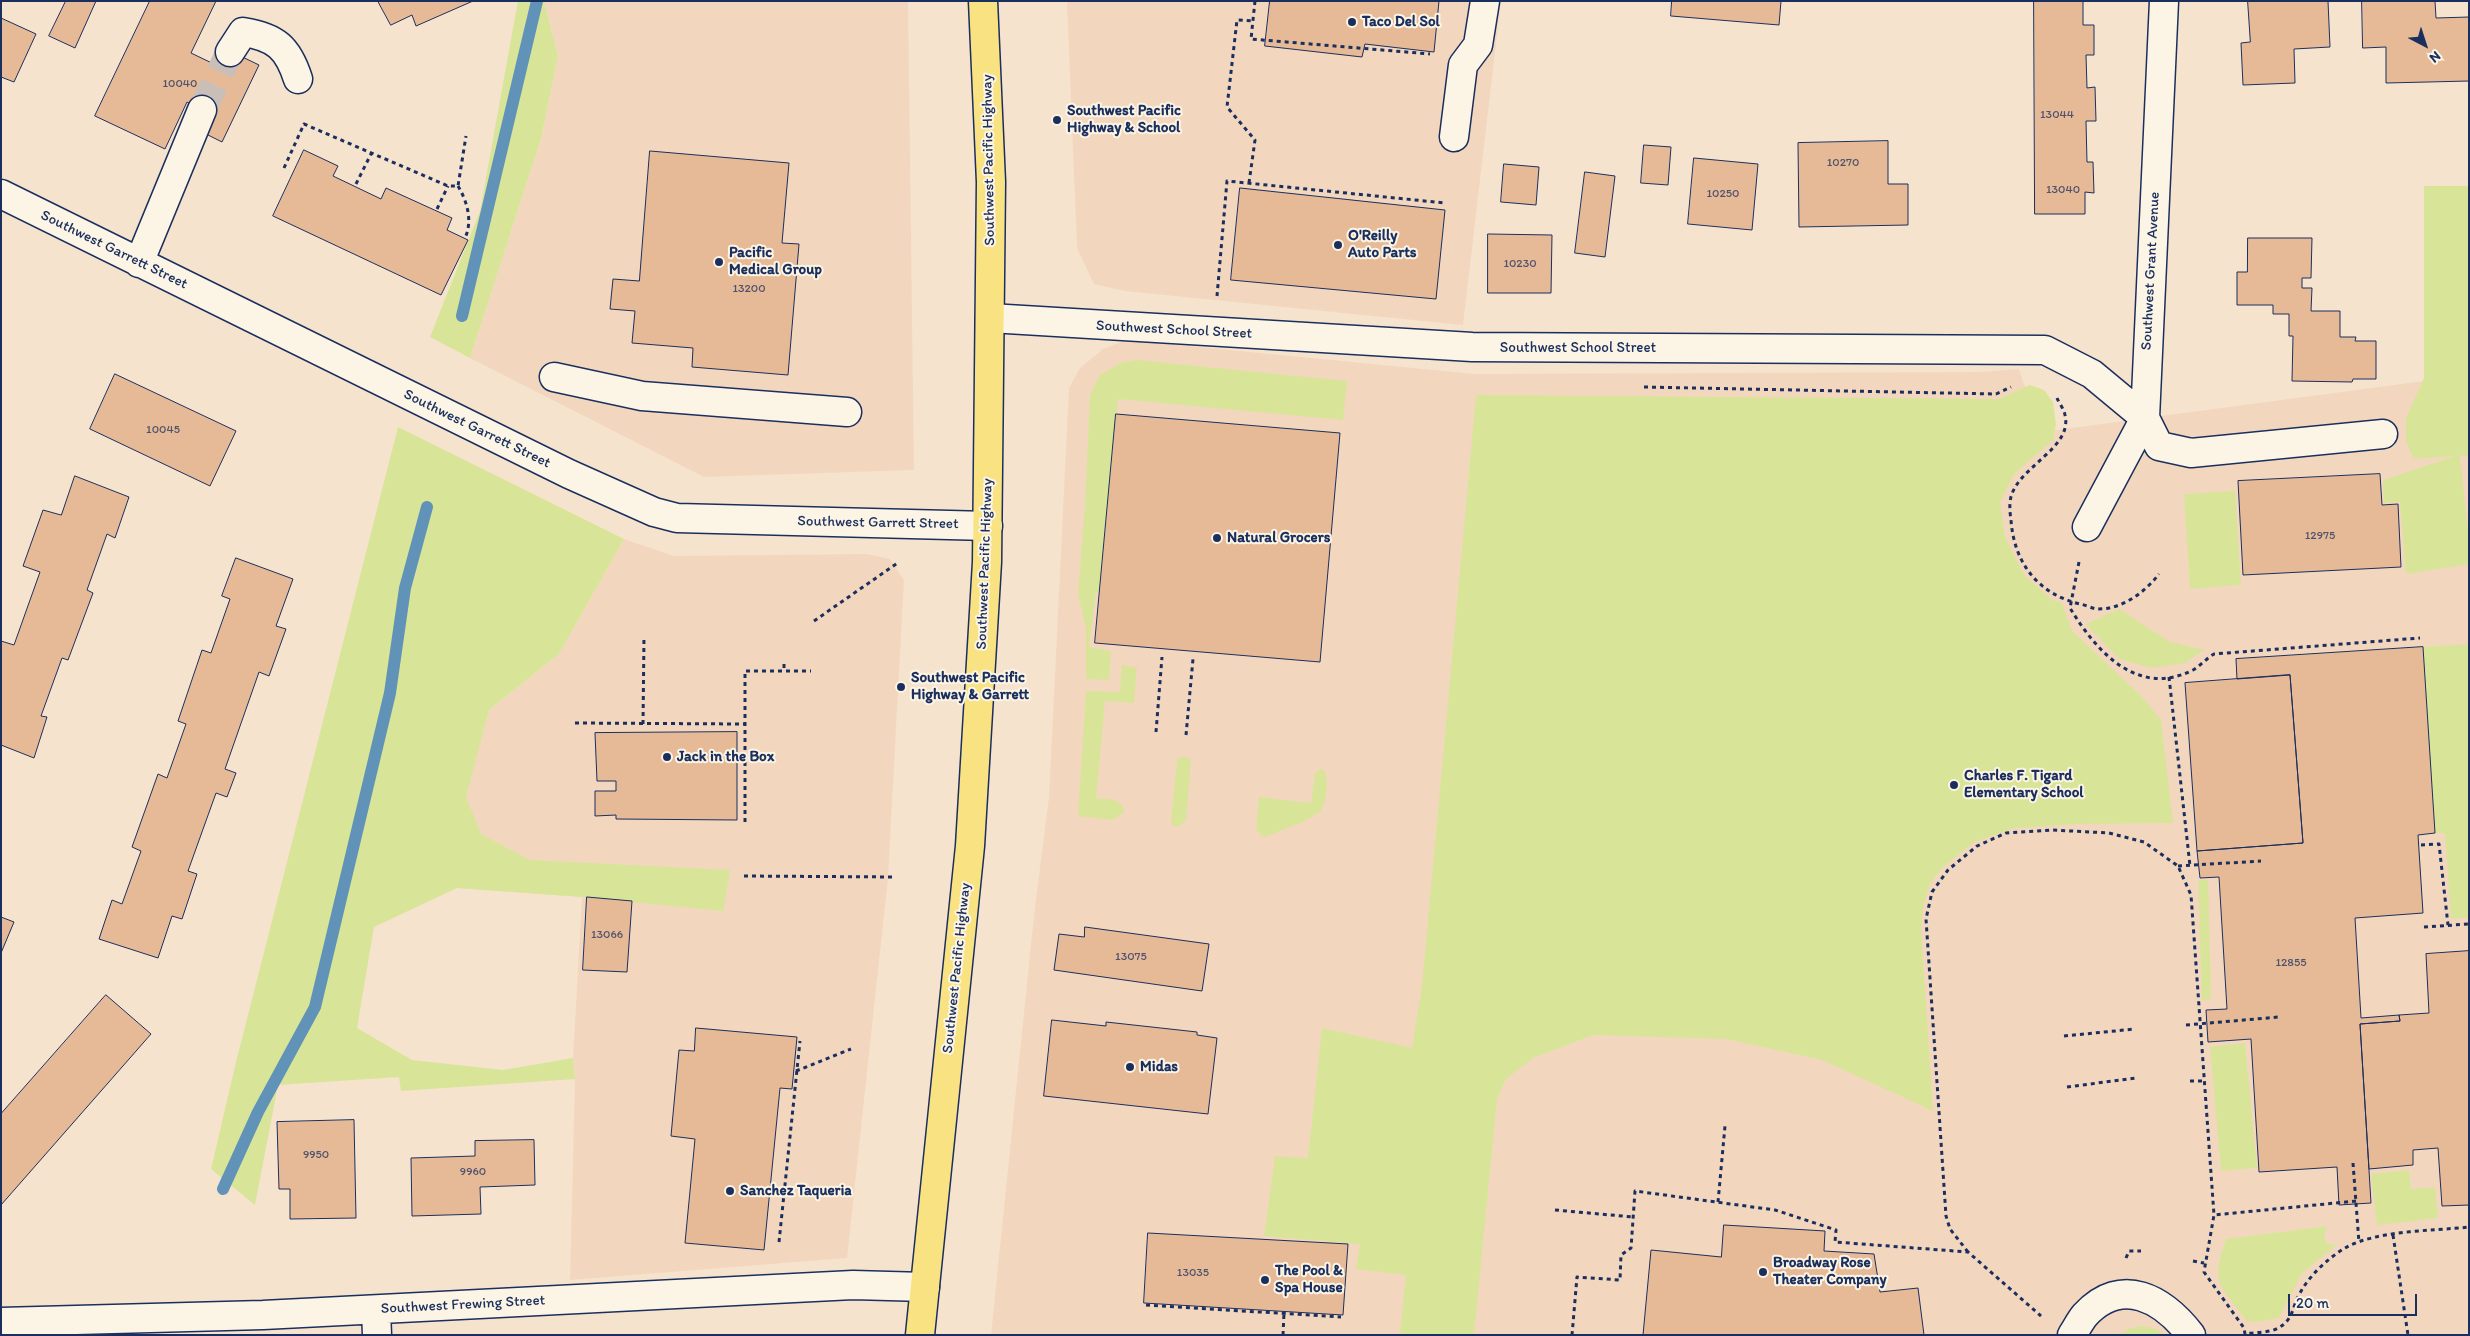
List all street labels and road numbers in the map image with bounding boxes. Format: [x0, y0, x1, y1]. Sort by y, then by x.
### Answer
street label: Southwest Pacific Highway [979, 74, 999, 246]
street label: Southwest Grant Avenue [2138, 191, 2164, 351]
street label: Southwest Garrett Street [38, 207, 190, 293]
street label: Southwest School Street [1095, 317, 1253, 343]
street label: Southwest School Street [1500, 339, 1656, 357]
street label: Southwest Garrett Street [401, 386, 553, 472]
street label: Southwest Pacific Highway [973, 478, 997, 650]
street label: Southwest Garrett Street [797, 513, 959, 533]
street label: Southwest Pacific Highway [939, 882, 975, 1054]
street label: Southwest Frewing Street [380, 1292, 546, 1318]

